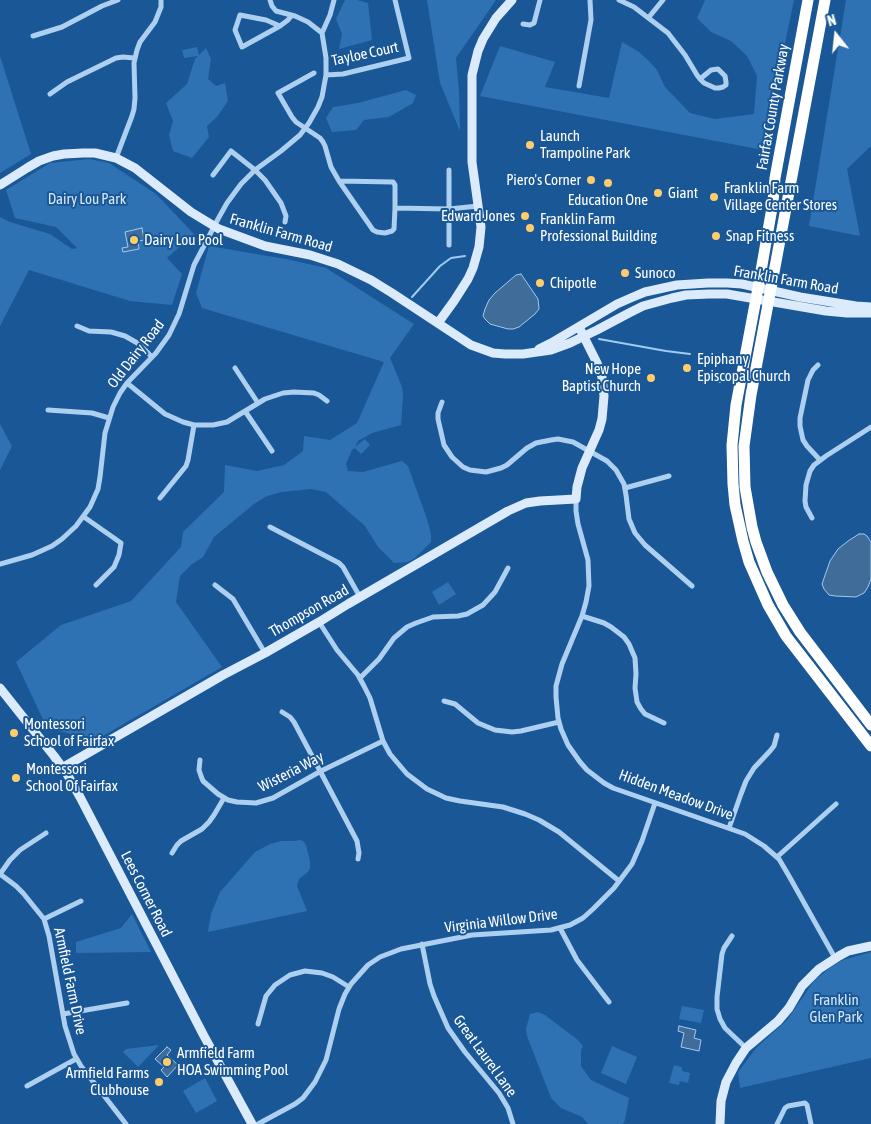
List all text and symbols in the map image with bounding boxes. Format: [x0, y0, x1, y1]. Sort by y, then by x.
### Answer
north arrow [811, 10, 861, 60]
text: N [826, 12, 838, 29]
street label: Tayloe Court [330, 38, 400, 70]
street label: Fairfax County Parkway [753, 43, 793, 171]
place label: Launch Trampoline Park [540, 127, 630, 162]
marker: Launch Trampoline Park [524, 139, 536, 151]
place label: Piero's Corner [506, 171, 581, 189]
marker: Piero's Corner [585, 174, 597, 186]
marker: Education One [602, 177, 614, 189]
place label: Franklin Farm Village Center Stores [724, 179, 837, 214]
place label: Giant [668, 184, 698, 202]
marker: Giant [652, 187, 664, 199]
park label: Dairy Lou Park [48, 190, 126, 208]
place label: Education One [568, 191, 648, 209]
marker: Franklin Farm Village Center Stores [708, 191, 720, 203]
place label: Edward Jones [441, 207, 515, 225]
street label: Franklin Farm Road [228, 210, 334, 256]
marker: Edward Jones [519, 210, 531, 222]
place label: Franklin Farm Professional Building [540, 210, 657, 245]
marker: Franklin Farm Professional Building [524, 222, 536, 234]
place label: Snap Fitness [726, 227, 794, 245]
marker: Snap Fitness [710, 230, 722, 242]
place label: Dairy Lou Pool [144, 231, 223, 249]
marker: Dairy Lou Pool [128, 234, 140, 246]
street label: Franklin Farm Road [732, 262, 840, 298]
place label: Sunoco [635, 264, 675, 282]
marker: Sunoco [619, 267, 631, 279]
place label: Chipotle [550, 274, 597, 292]
marker: Chipotle [534, 277, 546, 289]
street label: Old Dairy Road [104, 316, 168, 392]
place label: Epiphany Episcopal Church [697, 350, 790, 385]
place label: New Hope Baptist Church [562, 360, 641, 395]
marker: Epiphany Episcopal Church [681, 362, 693, 374]
marker: New Hope Baptist Church [645, 372, 657, 384]
street label: Thompson Road [266, 581, 352, 641]
place label: Montessori School of Fairfax [24, 715, 114, 750]
marker: Montessori School of Fairfax [8, 727, 20, 739]
street label: Wisteria Way [255, 748, 327, 796]
place label: Montessori School Of Fairfax [26, 760, 118, 795]
street label: Hidden Meadow Drive [616, 766, 736, 824]
marker: Montessori School Of Fairfax [10, 772, 22, 784]
street label: Lees Corner Road [117, 848, 175, 940]
street label: Virginia Willow Drive [444, 905, 558, 937]
street label: Armfield Farm Drive [50, 926, 90, 1036]
park label: Franklin Glen Park [810, 991, 862, 1026]
street label: Great Laurel Lane [449, 1012, 521, 1100]
place label: Armfield Farm HOA Swimming Pool [177, 1044, 289, 1079]
marker: Armfield Farm HOA Swimming Pool [161, 1056, 173, 1068]
place label: Armfield Farms Clubhouse [66, 1064, 149, 1099]
marker: Armfield Farms Clubhouse [153, 1076, 165, 1088]

